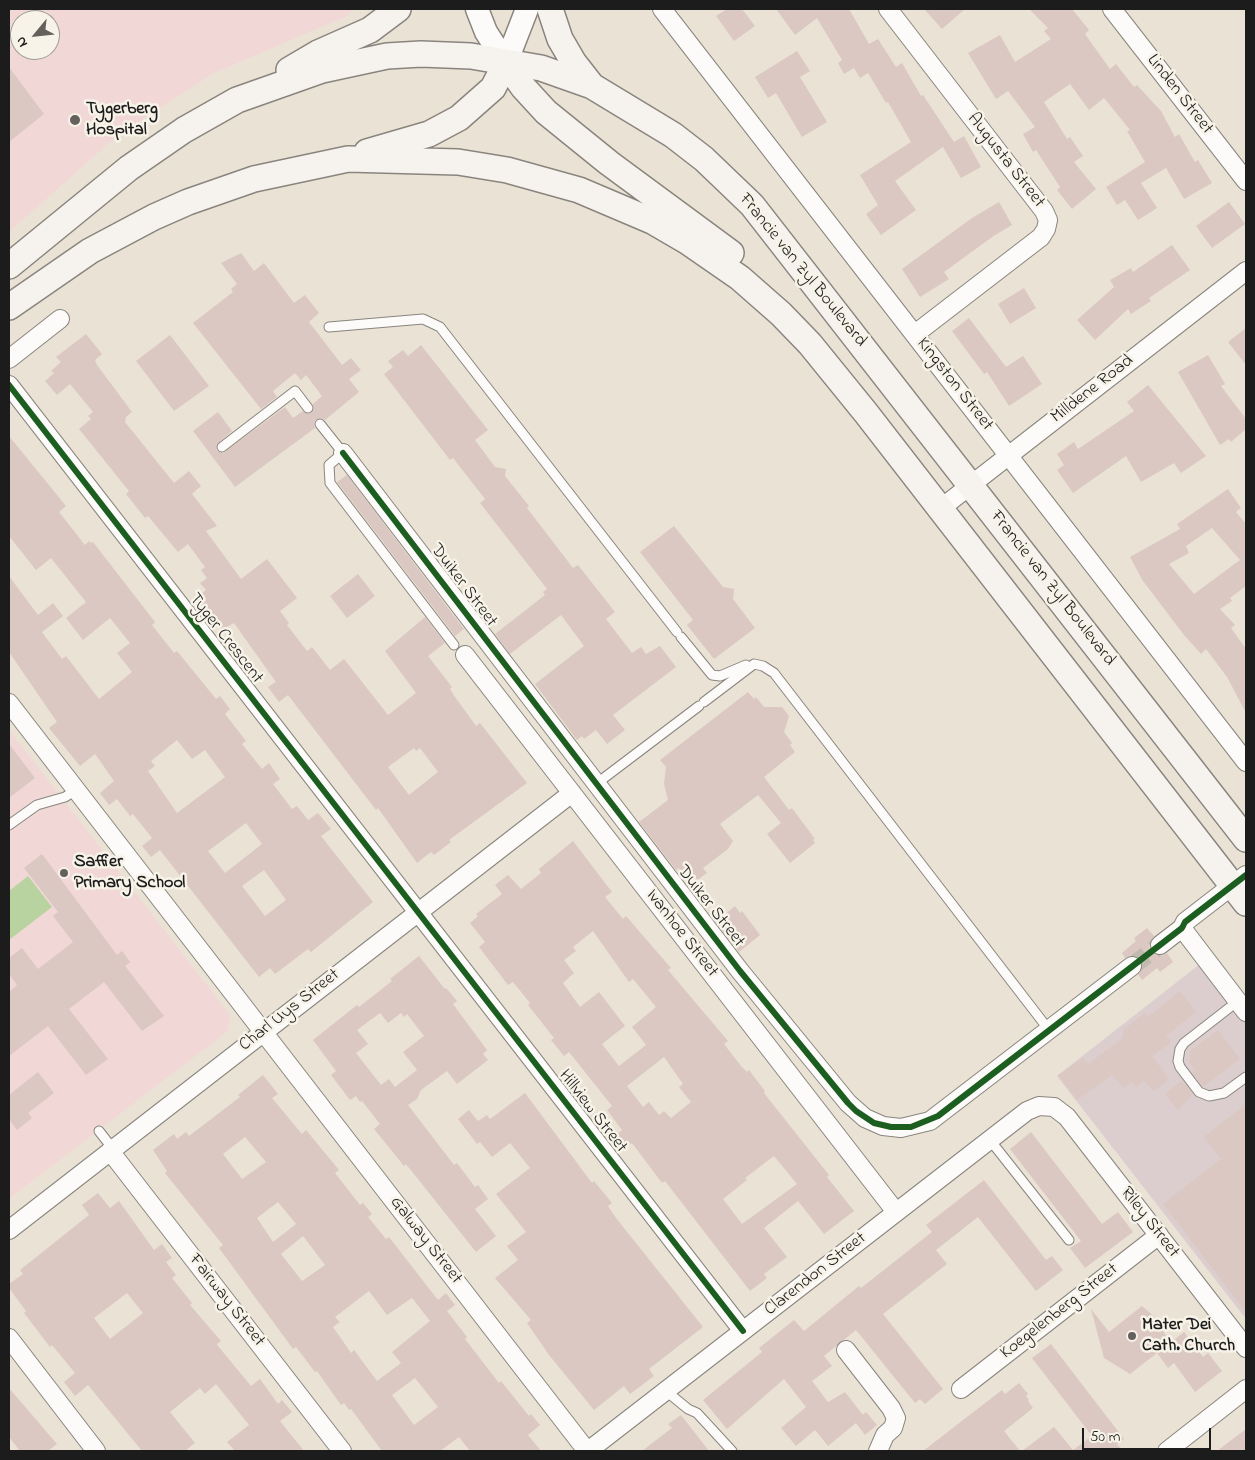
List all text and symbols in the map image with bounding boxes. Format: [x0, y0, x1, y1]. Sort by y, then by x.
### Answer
north arrow [10, 10, 60, 60]
text: N [11, 33, 34, 51]
street label: Linden Street [1141, 51, 1217, 139]
place label: Tygerberg Hospital [86, 99, 158, 142]
street label: Augusta Street [961, 109, 1049, 213]
marker: Tygerberg Hospital [68, 113, 82, 127]
street label: Francie van Zyl Boulevard [733, 190, 871, 352]
street label: Kingston Street [911, 334, 997, 436]
street label: Milldene Road [1047, 351, 1139, 429]
street label: Francie van Zyl Boulevard [985, 507, 1119, 671]
street label: Duiker Street [425, 540, 501, 632]
street label: Tyger Crescent [183, 589, 267, 689]
place label: Saffier Primary School [74, 852, 185, 894]
street label: Duiker Street [671, 862, 749, 952]
marker: Saffier Primary School [58, 867, 70, 879]
street label: Ivanhoe Street [640, 886, 722, 982]
street label: Charl Uys Street [235, 965, 345, 1057]
street label: Hillview Street [553, 1066, 631, 1158]
street label: Riley Street [1115, 1183, 1183, 1263]
street label: Galway Street [384, 1193, 466, 1289]
street label: Clarendon Street [761, 1229, 871, 1321]
street label: Fairway Street [183, 1250, 269, 1352]
street label: Koegelenberg Street [997, 1259, 1123, 1365]
place label: Mater Dei Cath. Church [1142, 1315, 1235, 1358]
marker: Mater Dei Cath. Church [1126, 1330, 1138, 1342]
scale bar [1085, 1418, 1214, 1450]
text: 50 m [1090, 1426, 1120, 1448]

